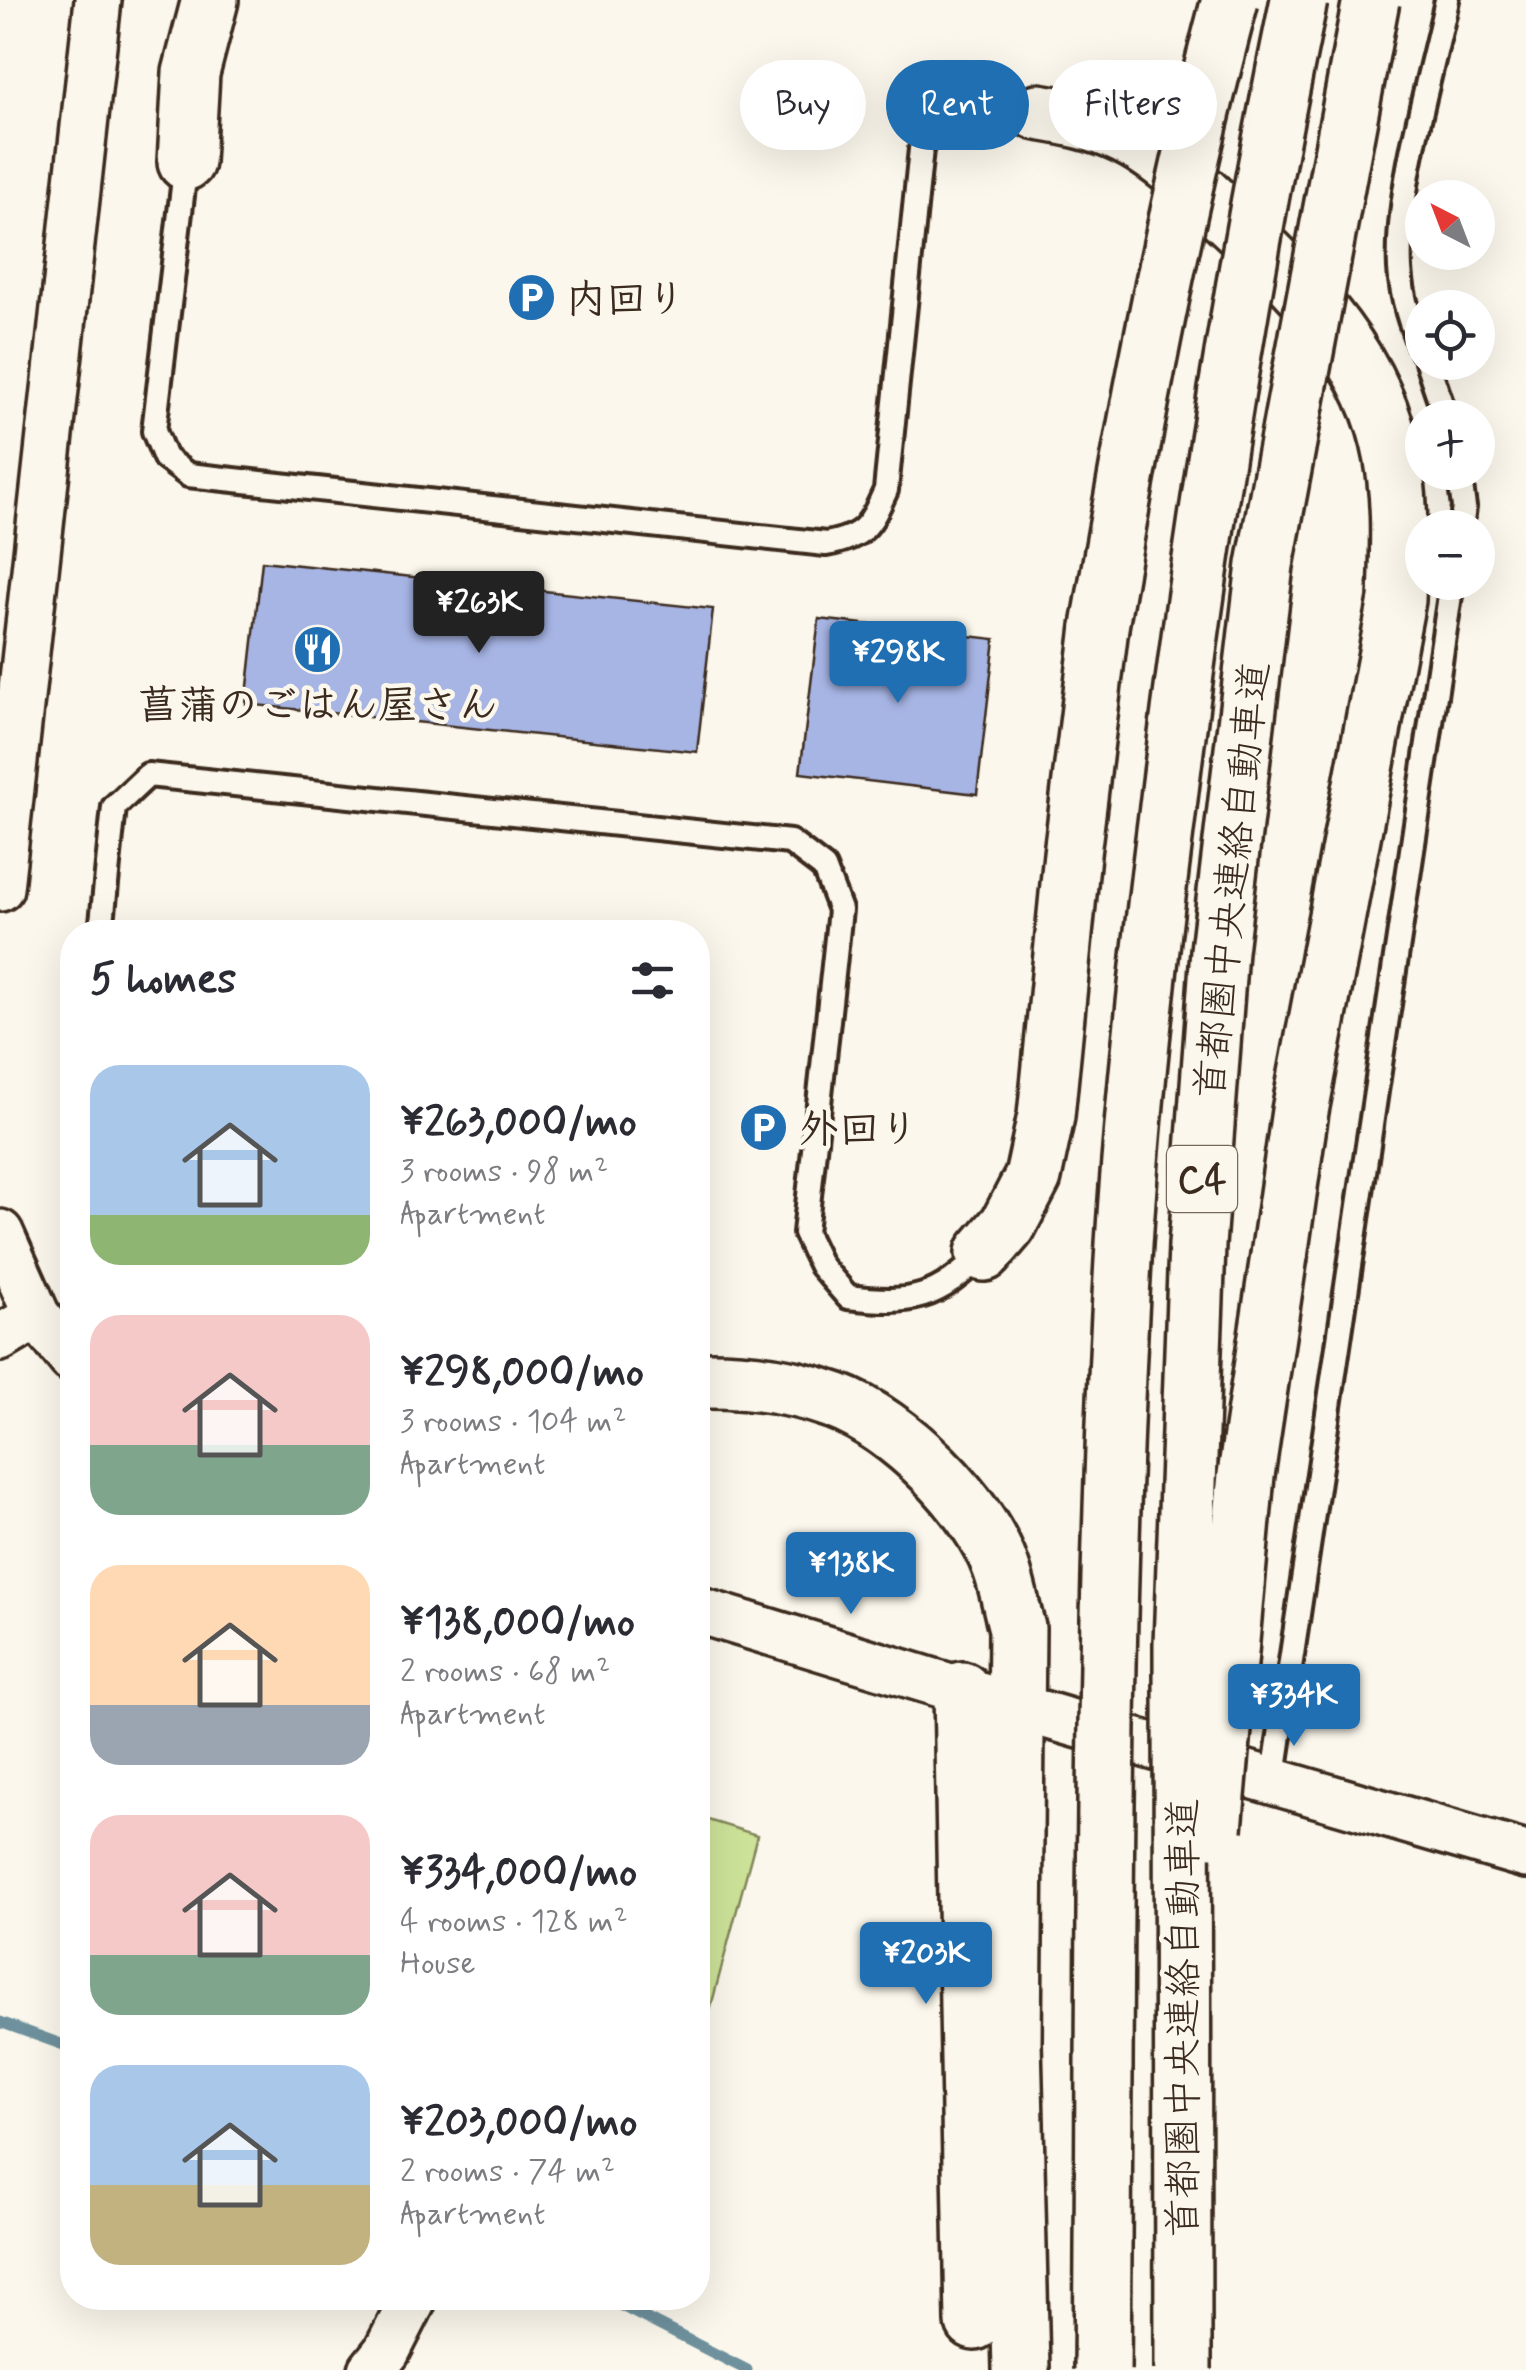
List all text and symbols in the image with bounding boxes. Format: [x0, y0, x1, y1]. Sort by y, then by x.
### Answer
chip: Buy [740, 60, 866, 150]
chip: Rent [886, 60, 1029, 150]
chip: Filters [1049, 60, 1217, 150]
north arrow [1405, 180, 1495, 270]
map controls [1405, 180, 1495, 600]
parking icon: 内回り [505, 272, 557, 324]
place label: 内回り [566, 275, 686, 327]
button: locate [1405, 290, 1495, 380]
button: + [1405, 400, 1495, 490]
button: − [1405, 510, 1495, 600]
pin: ¥263K [409, 571, 549, 656]
text: ¥263K [435, 582, 523, 624]
pin: ¥298K [828, 621, 968, 706]
restaurant icon: 菖蒲のごはん屋さん [292, 623, 344, 675]
text: ¥298K [851, 632, 945, 674]
street label: 首都圏中央連絡自動車道 [1185, 659, 1283, 1102]
place label: 菖蒲のごはん屋さん [138, 681, 498, 733]
text: 5 homes [90, 953, 236, 1008]
icon: filters [625, 953, 680, 1008]
text: ¥263,000/mo [400, 1096, 637, 1151]
parking icon: 外回り [738, 1102, 790, 1154]
icon: home [170, 1105, 290, 1225]
place label: 外回り [799, 1105, 919, 1157]
road number: C4 [1167, 1146, 1237, 1212]
text: 3 rooms · 98 m² [400, 1151, 608, 1193]
text: Apartment [400, 1193, 545, 1235]
text: ¥298,000/mo [400, 1346, 644, 1401]
icon: home [170, 1355, 290, 1475]
text: 3 rooms · 104 m² [400, 1401, 626, 1443]
text: Apartment [400, 1443, 545, 1485]
pin: ¥138K [781, 1532, 921, 1617]
text: ¥138K [808, 1543, 894, 1585]
text: ¥138,000/mo [400, 1596, 635, 1651]
icon: home [170, 1605, 290, 1725]
text: 2 rooms · 68 m² [400, 1651, 610, 1693]
pin: ¥334K [1224, 1664, 1364, 1749]
text: ¥334K [1250, 1675, 1338, 1717]
text: Apartment [400, 1693, 545, 1735]
street label: 首都圏中央連絡自動車道 [1159, 1798, 1211, 2238]
text: ¥334,000/mo [400, 1846, 637, 1901]
icon: home [170, 1855, 290, 1975]
text: 4 rooms · 128 m² [400, 1901, 628, 1943]
pin: ¥203K [856, 1922, 996, 2007]
text: ¥203K [882, 1933, 970, 1975]
text: House [400, 1943, 476, 1985]
text: ¥203,000/mo [400, 2096, 637, 2151]
icon: home [170, 2105, 290, 2225]
text: 2 rooms · 74 m² [400, 2151, 615, 2193]
text: Apartment [400, 2193, 545, 2235]

